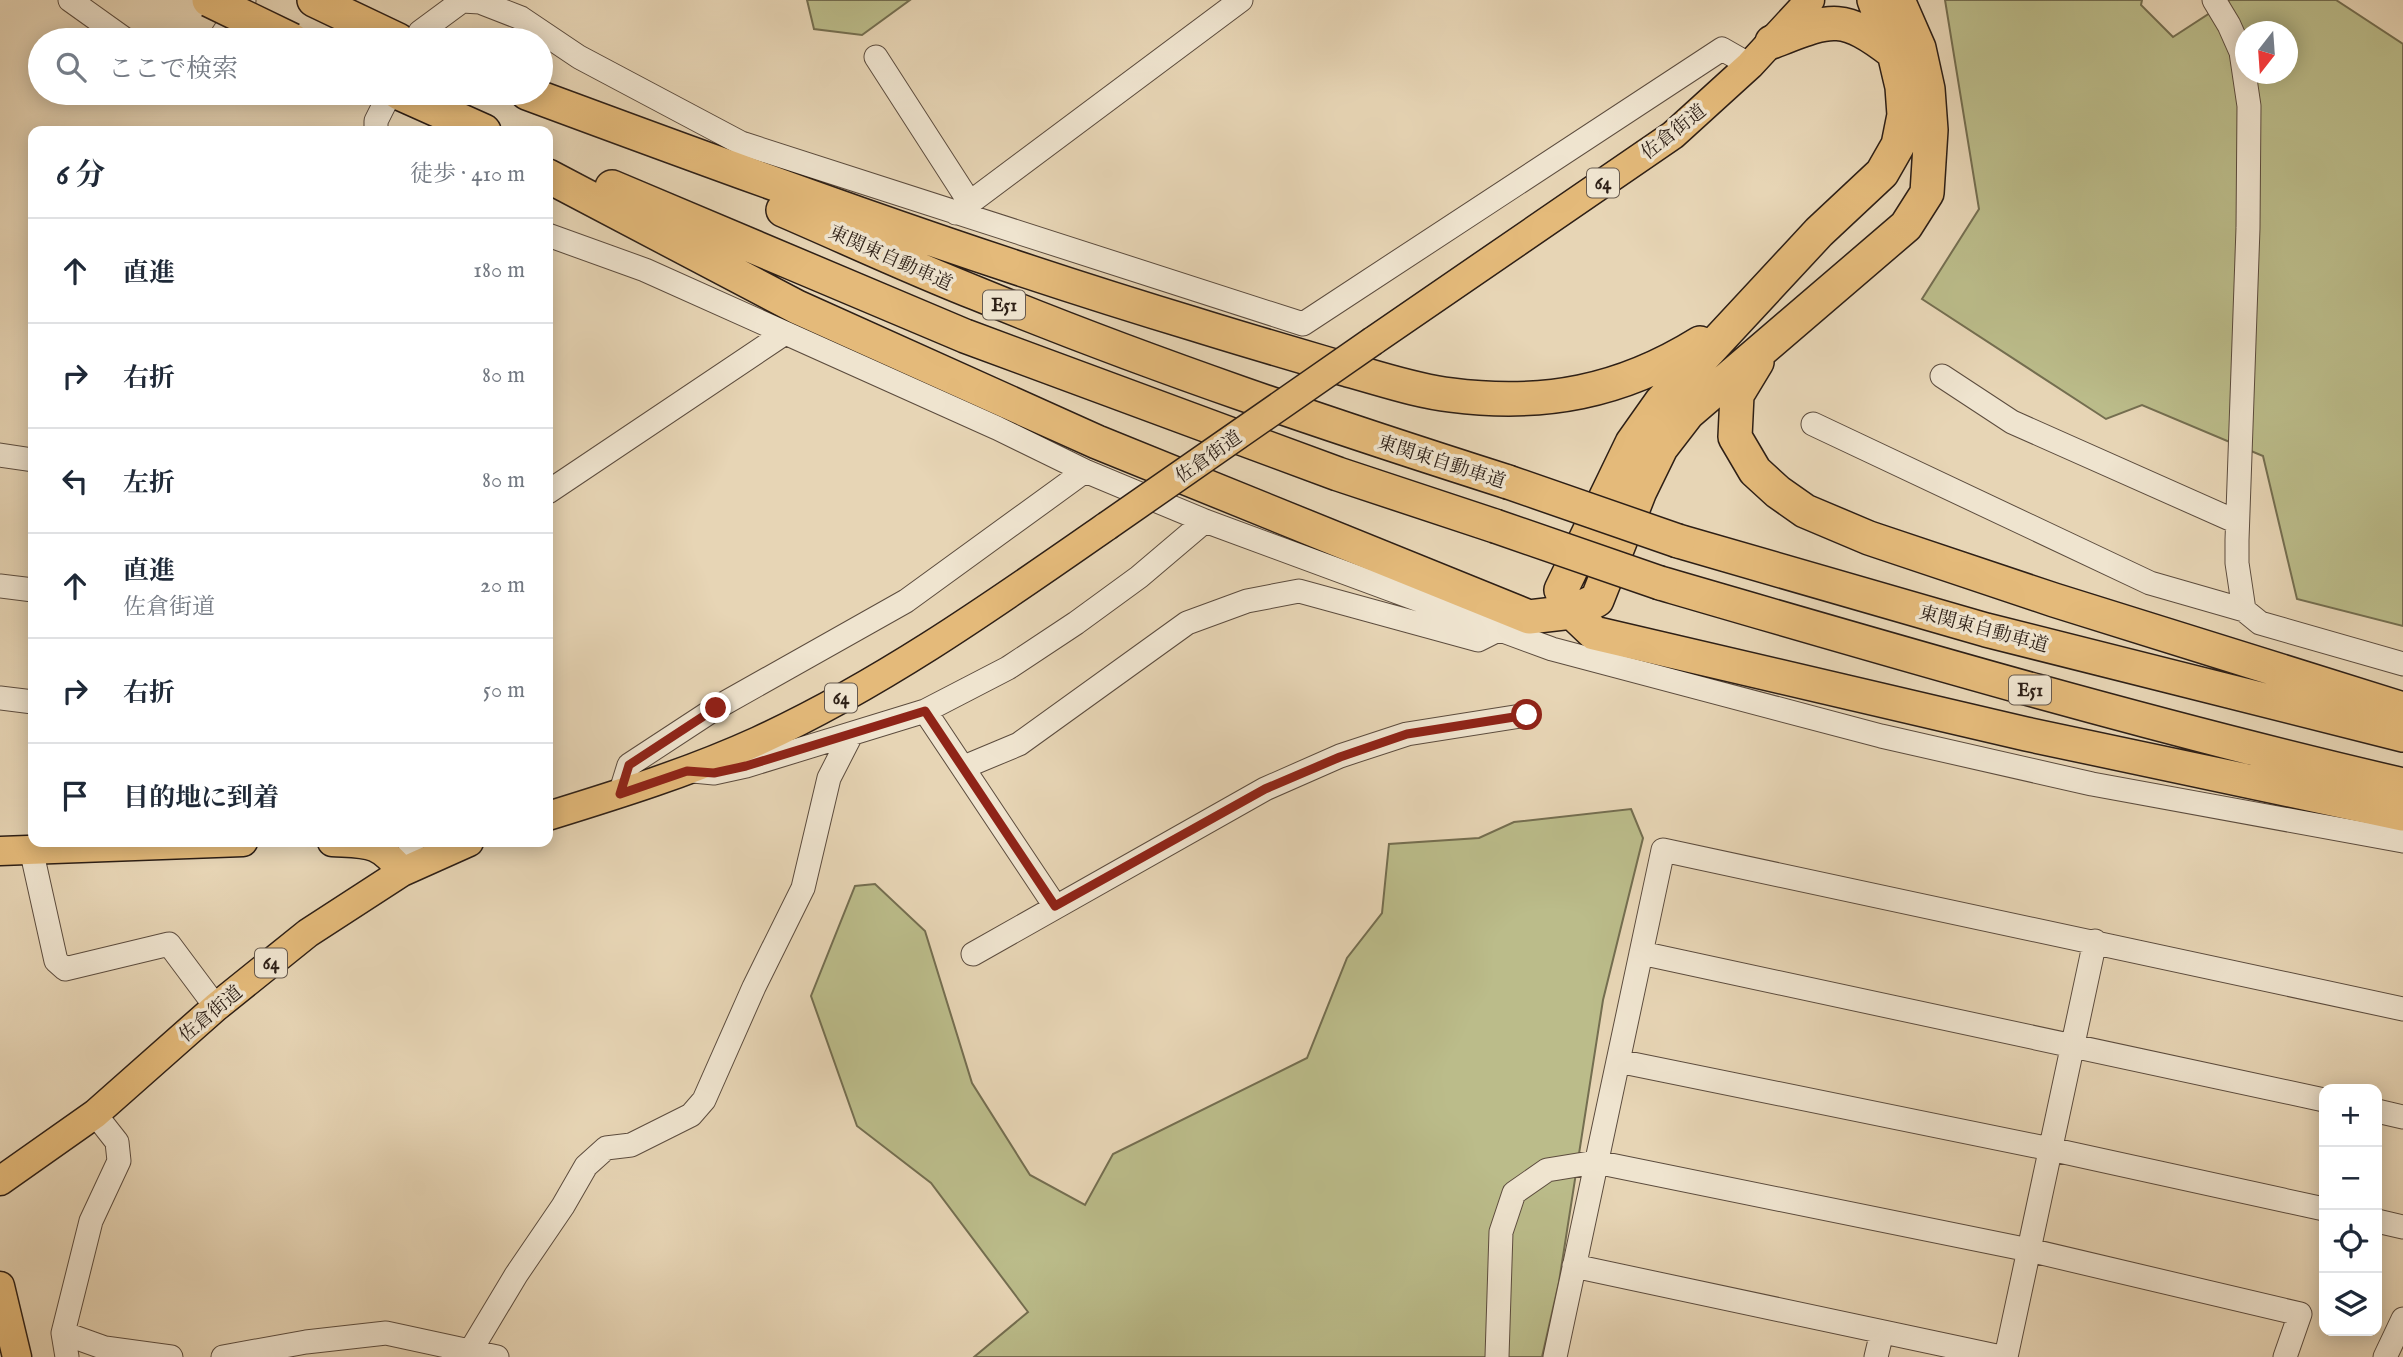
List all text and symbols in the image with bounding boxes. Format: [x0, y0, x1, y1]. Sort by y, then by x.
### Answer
north arrow [2235, 21, 2298, 84]
search box [28, 28, 553, 105]
icon: search [52, 48, 90, 86]
text: ここで検索 [108, 53, 238, 86]
street label: 佐倉街道 [1637, 100, 1712, 165]
text: 6 分 [56, 157, 105, 195]
text: 徒歩 · 410 m [410, 160, 525, 189]
road number: 64 [1587, 168, 1619, 198]
street label: 東関東自動車道 [825, 221, 956, 297]
icon: ahead [56, 252, 94, 290]
text: 180 m [473, 256, 525, 285]
text: 直進 [123, 257, 175, 290]
road number: E51 [983, 290, 1025, 320]
icon: right [56, 357, 94, 395]
text: 80 m [482, 361, 525, 390]
text: 右折 [123, 362, 175, 395]
street label: 佐倉街道 [1171, 426, 1247, 489]
street label: 東関東自動車道 [1374, 431, 1508, 495]
icon: left [56, 462, 94, 500]
text: 80 m [482, 466, 525, 495]
text: 左折 [123, 467, 175, 500]
text: 直進 [123, 555, 175, 588]
icon: ahead [56, 567, 94, 605]
text: 20 m [480, 571, 525, 600]
text: 佐倉街道 [123, 593, 215, 622]
street label: 東関東自動車道 [1916, 601, 2051, 659]
icon: right [56, 672, 94, 710]
text: 50 m [483, 676, 525, 705]
road number: E51 [2009, 676, 2051, 704]
text: 右折 [123, 677, 175, 710]
road number: 64 [825, 684, 857, 712]
route end [700, 692, 731, 723]
route start [1511, 699, 1542, 730]
icon: arrive [56, 777, 94, 815]
text: 目的地に到着 [123, 782, 279, 815]
road number: 64 [255, 948, 287, 978]
street label: 佐倉街道 [174, 981, 248, 1048]
map controls [2319, 1084, 2382, 1336]
button: + [2319, 1084, 2382, 1147]
button: − [2319, 1147, 2382, 1210]
button: locate [2319, 1210, 2382, 1273]
button: layers [2319, 1273, 2382, 1336]

